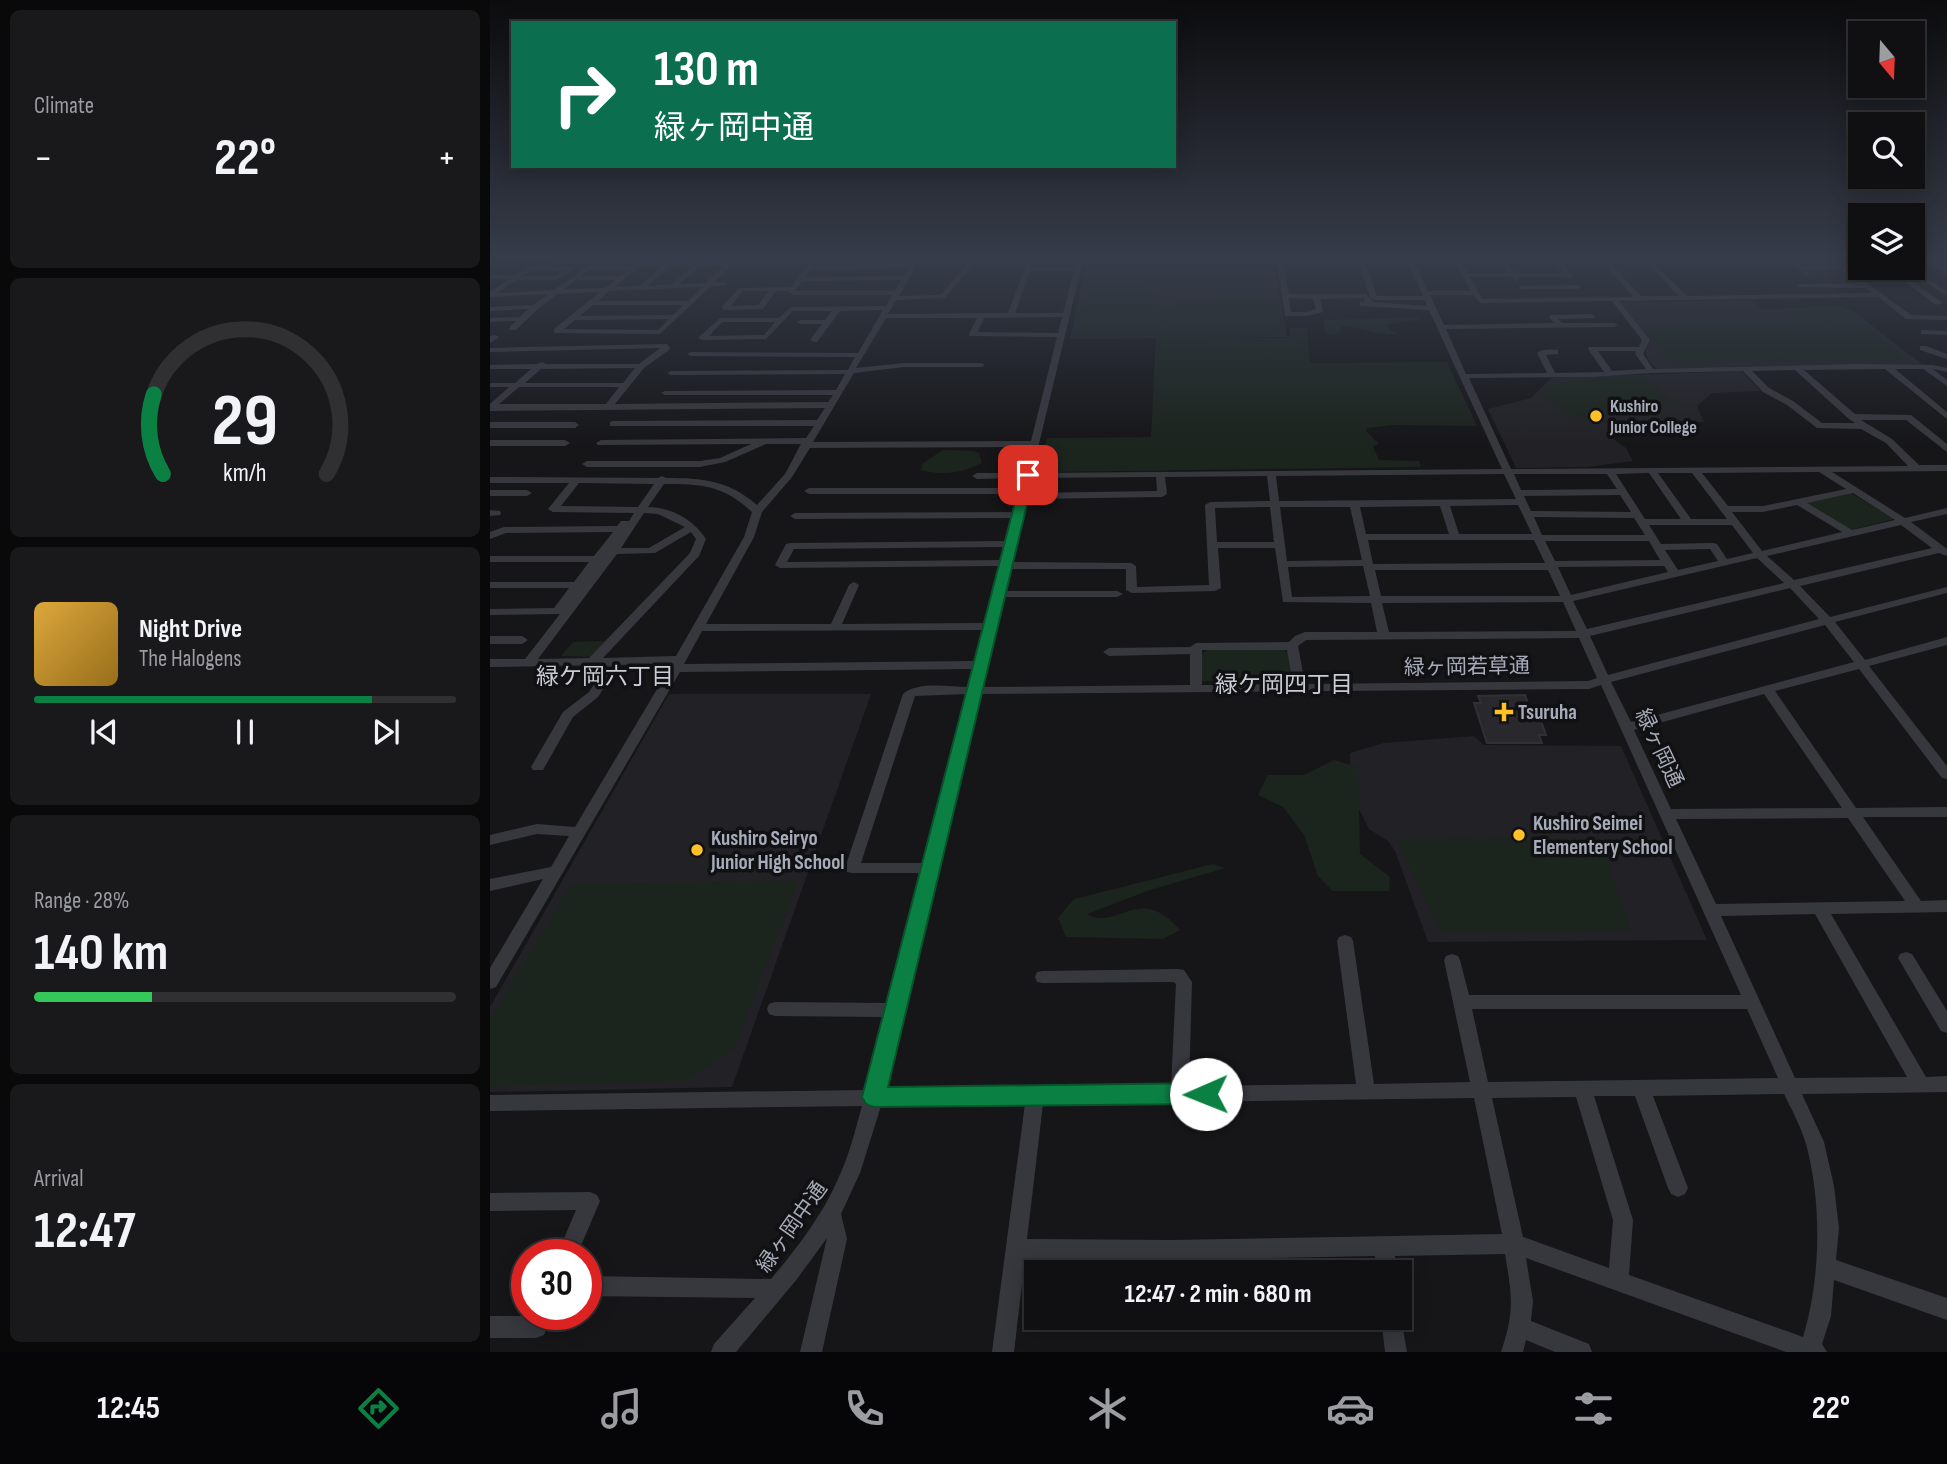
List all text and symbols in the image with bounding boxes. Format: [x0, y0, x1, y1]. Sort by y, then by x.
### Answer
north arrow [1848, 21, 1925, 98]
map controls [1848, 21, 1925, 280]
text: 130 m [654, 41, 759, 100]
icon: right [539, 49, 630, 140]
text: Climate [34, 92, 94, 120]
text: 緑ヶ岡中通 [654, 109, 814, 148]
button: search [1848, 112, 1925, 189]
text: 22° [214, 127, 276, 190]
text: − [34, 136, 53, 181]
text: + [437, 136, 456, 181]
button: layers [1848, 203, 1925, 280]
text: 29 [212, 378, 278, 466]
place label: Kushiro Junior College [1609, 396, 1697, 438]
marker: Kushiro Junior College [1588, 408, 1604, 424]
pin [998, 445, 1058, 505]
icon: arrive [1009, 456, 1047, 494]
text: km/h [223, 457, 267, 488]
text: Night Drive [139, 614, 242, 645]
text: The Halogens [139, 645, 242, 673]
street label: 緑ヶ岡若草通 [1404, 653, 1530, 681]
district label: 緑ケ岡六丁目 [536, 663, 674, 691]
district label: 緑ケ岡四丁目 [1215, 671, 1353, 699]
place label: Tsuruha [1518, 700, 1577, 725]
marker: Tsuruha [1496, 704, 1512, 720]
street label: 緑ヶ岡通 [1630, 705, 1688, 791]
icon: previous [85, 713, 123, 751]
icon: pause [226, 713, 264, 751]
icon: next [367, 713, 405, 751]
place label: Kushiro Seimei Elementery School [1533, 811, 1672, 860]
place label: Kushiro Seiryo Junior High School [710, 826, 845, 875]
marker: Kushiro Seimei Elementery School [1511, 827, 1527, 843]
marker: Kushiro Seiryo Junior High School [689, 842, 705, 858]
text: Range · 28% [34, 887, 129, 915]
text: 140 km [34, 922, 168, 985]
position arrow [1169, 1057, 1243, 1131]
text: Arrival [34, 1165, 83, 1193]
street label: 緑ヶ岡中通 [752, 1177, 832, 1277]
text: 12:47 [34, 1200, 136, 1263]
speed limit sign: 30 [511, 1239, 602, 1330]
text: 12:47 · 2 min · 680 m [1124, 1279, 1312, 1310]
icon: directions [354, 1384, 403, 1433]
icon: music [597, 1384, 646, 1433]
icon: phone [840, 1384, 889, 1433]
icon: climate [1083, 1384, 1132, 1433]
icon: car [1326, 1384, 1375, 1433]
icon: filters [1569, 1384, 1618, 1433]
text: 12:45 [97, 1389, 160, 1428]
text: 22° [1812, 1389, 1850, 1428]

